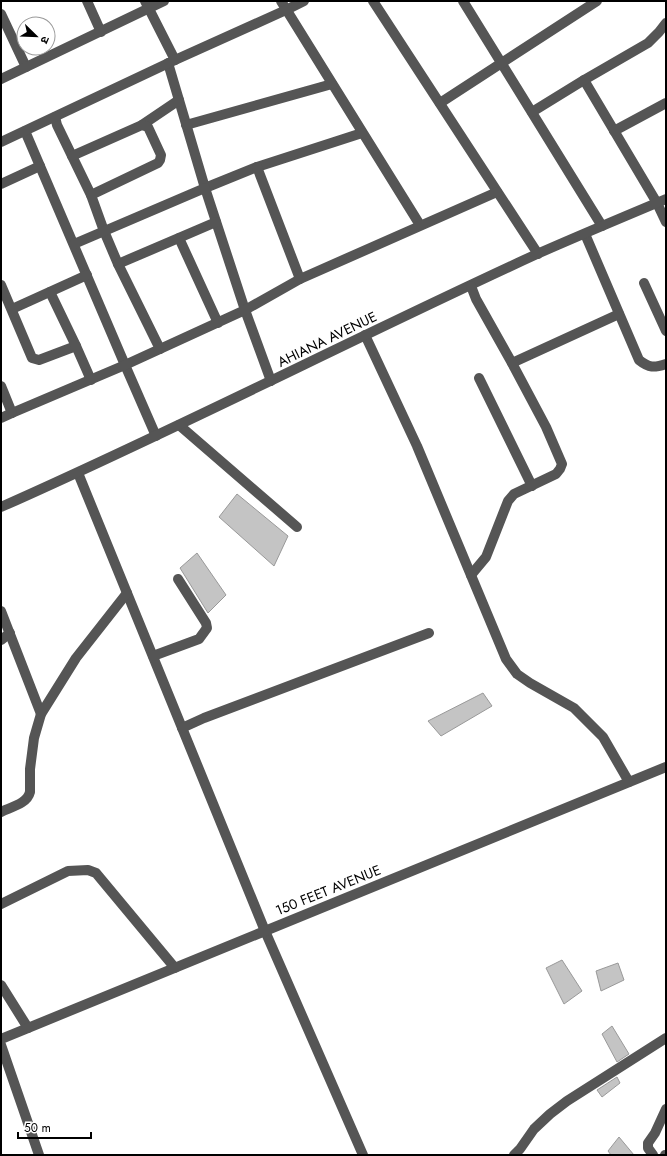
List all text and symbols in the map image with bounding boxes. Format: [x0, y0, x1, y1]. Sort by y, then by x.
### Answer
north arrow [16, 16, 56, 56]
text: उ [36, 34, 54, 47]
street label: AHIANA AVENUE [274, 306, 380, 372]
street label: 150 FEET AVENUE [272, 860, 384, 920]
scale bar [18, 1114, 91, 1140]
text: 50 m [24, 1119, 51, 1137]

